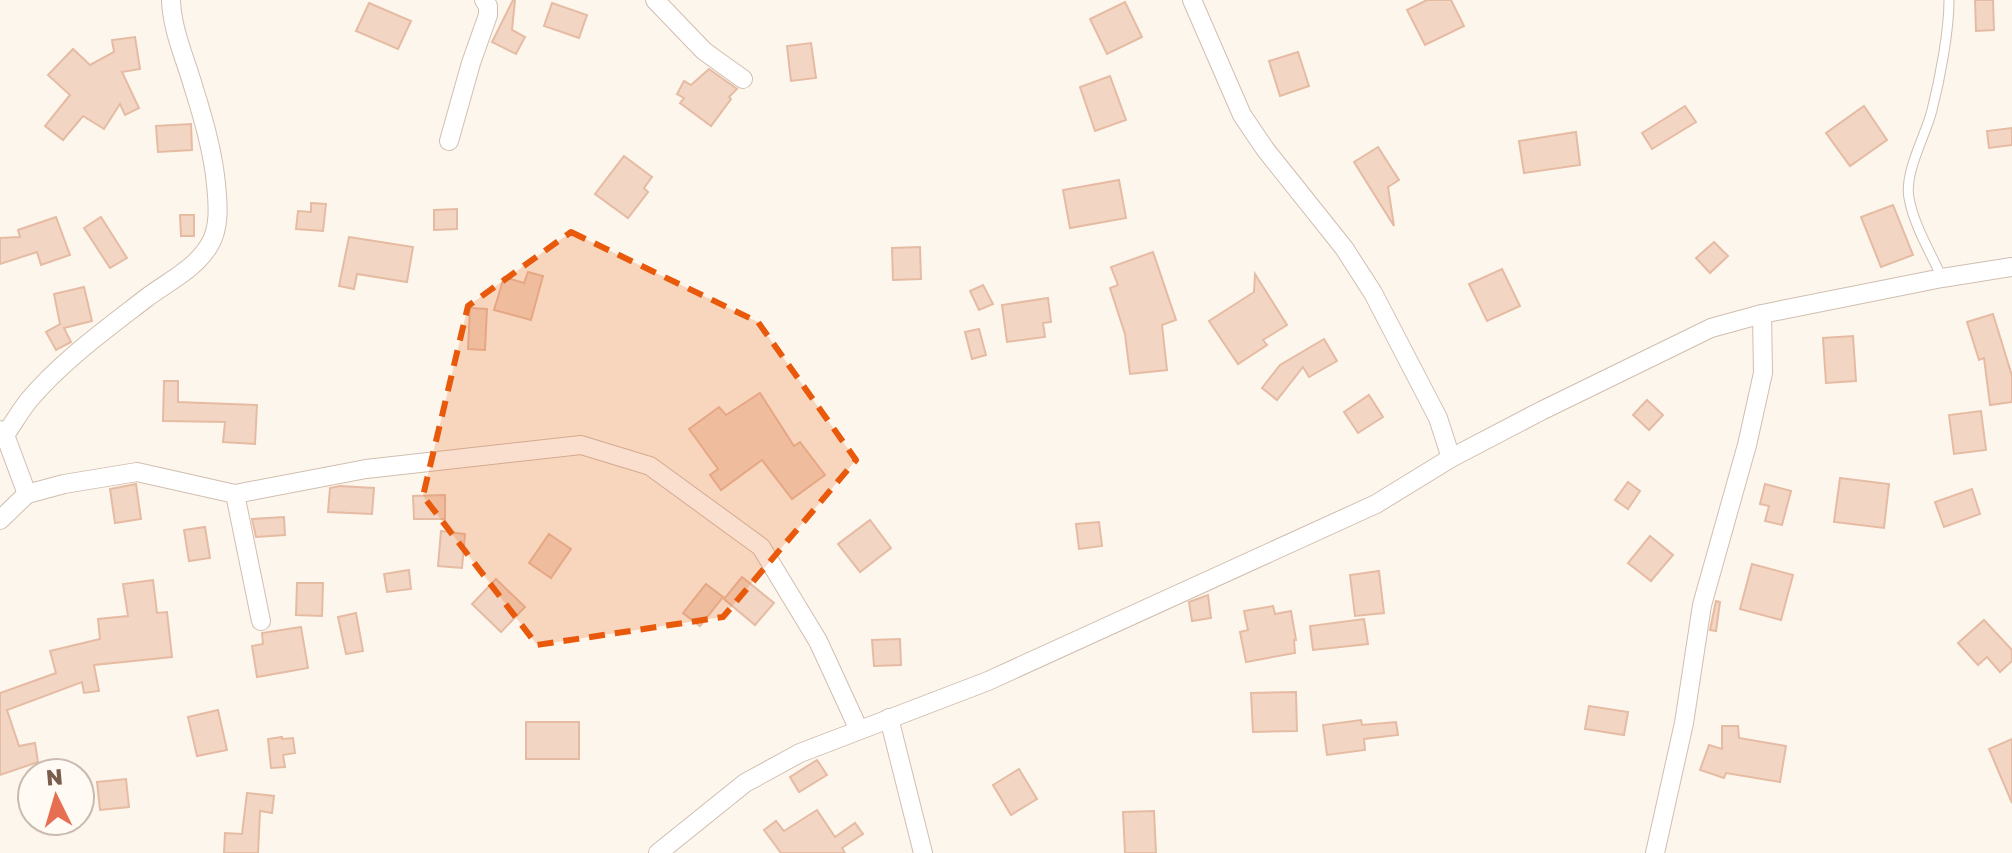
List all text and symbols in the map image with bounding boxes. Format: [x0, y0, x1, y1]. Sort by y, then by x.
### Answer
north arrow [16, 757, 96, 837]
text: N [45, 762, 64, 791]

